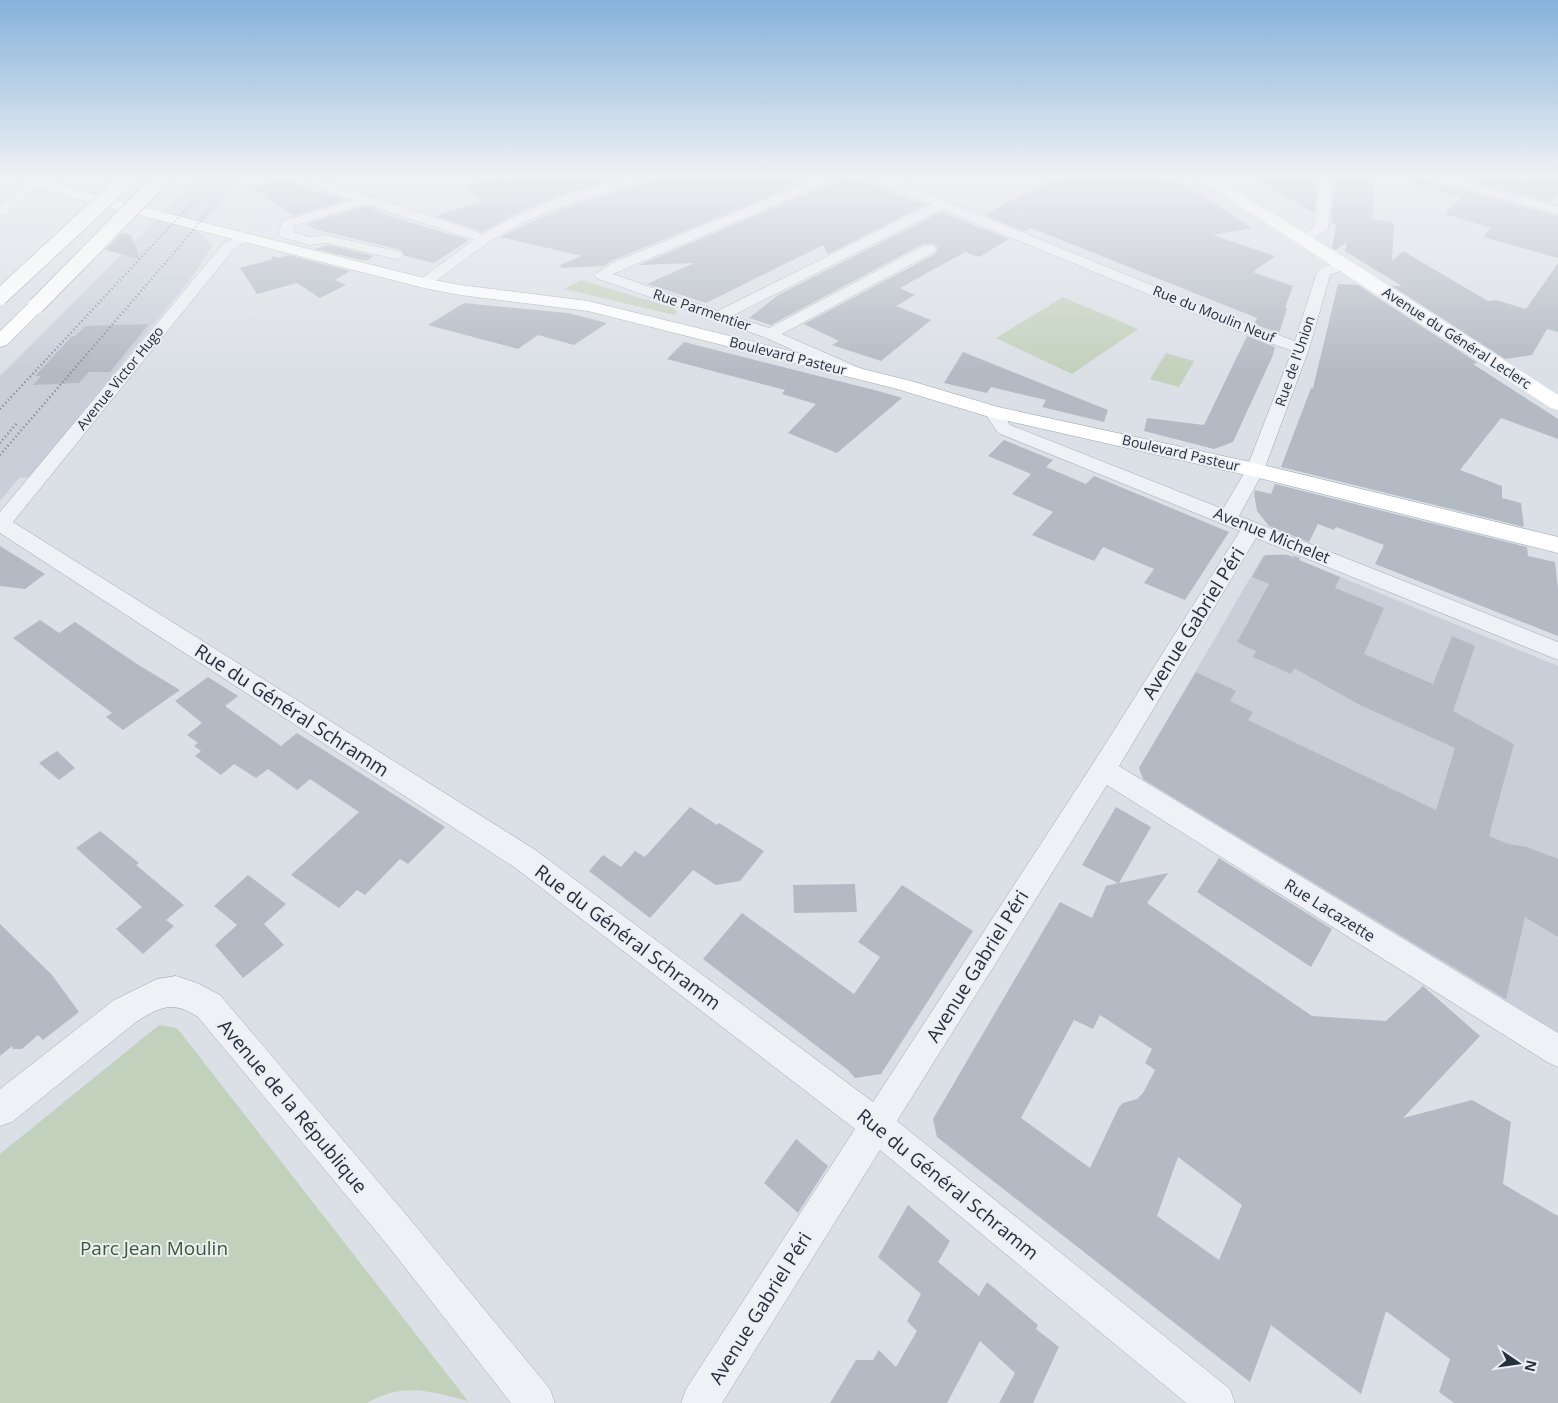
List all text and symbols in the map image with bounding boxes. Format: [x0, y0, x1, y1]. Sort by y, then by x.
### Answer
street label: Rue du Moulin Neuf [1150, 280, 1279, 347]
street label: Avenue du Général Leclerc [1379, 282, 1536, 393]
street label: Rue Parmentier [651, 284, 754, 335]
street label: Rue de l'Union [1270, 313, 1319, 409]
street label: Avenue Victor Hugo [72, 322, 167, 434]
street label: Boulevard Pasteur [728, 332, 849, 379]
street label: Boulevard Pasteur [1120, 430, 1242, 475]
street label: Avenue Michelet [1211, 502, 1334, 568]
street label: Avenue Gabriel Péri [1136, 542, 1250, 704]
street label: Rue du Général Schramm [190, 637, 394, 783]
street label: Rue du Général Schramm [530, 858, 726, 1016]
street label: Rue Lacazette [1280, 873, 1380, 947]
street label: Avenue Gabriel Péri [920, 885, 1034, 1047]
street label: Avenue de la République [213, 1014, 373, 1198]
street label: Rue du Général Schramm [852, 1103, 1044, 1265]
street label: Avenue Gabriel Péri [703, 1227, 817, 1389]
park label: Parc Jean Moulin [80, 1235, 228, 1261]
north arrow [1493, 1338, 1543, 1388]
text: N [1521, 1358, 1542, 1374]

